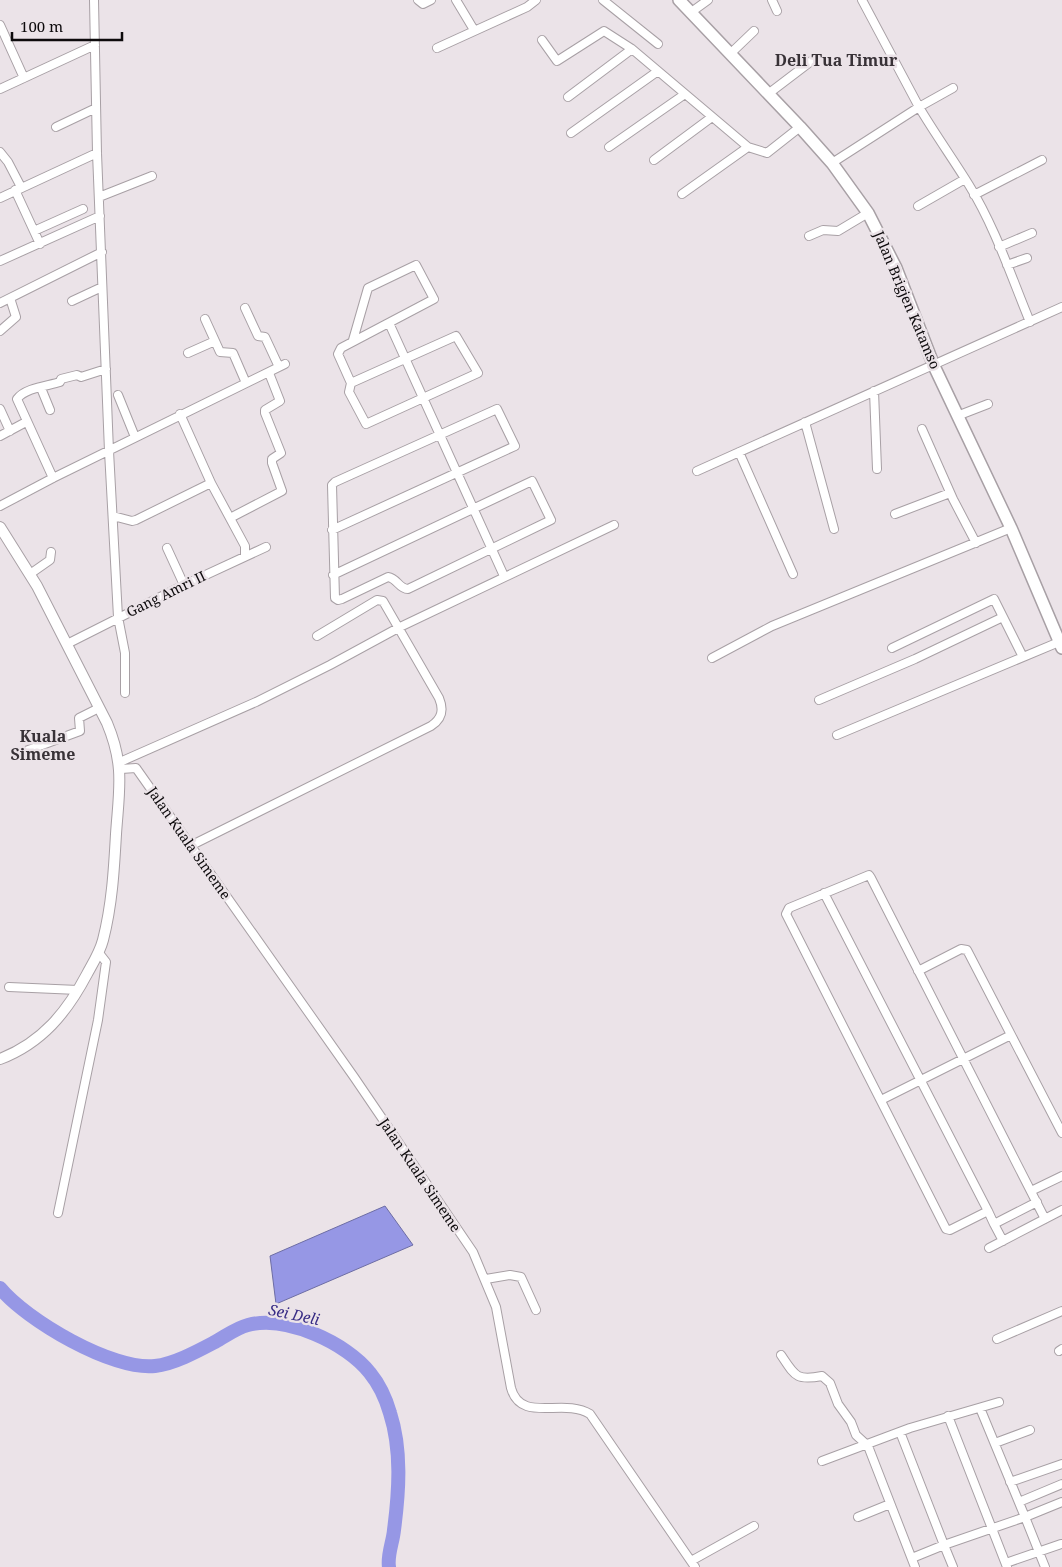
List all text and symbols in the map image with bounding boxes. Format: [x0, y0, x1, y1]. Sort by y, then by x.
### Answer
scale bar [12, 10, 122, 42]
text: 100 m [20, 16, 63, 36]
district label: Deli Tua Timur [775, 49, 898, 71]
street label: Jalan Brigjen Katamso [869, 227, 945, 372]
street label: Gang Amri II [123, 566, 209, 621]
district label: Kuala Simeme [11, 725, 75, 765]
street label: Jalan Kuala Simeme [143, 782, 235, 903]
street label: Jalan Kuala Simeme [375, 1113, 466, 1235]
water label: Sei Deli [267, 1299, 322, 1329]

